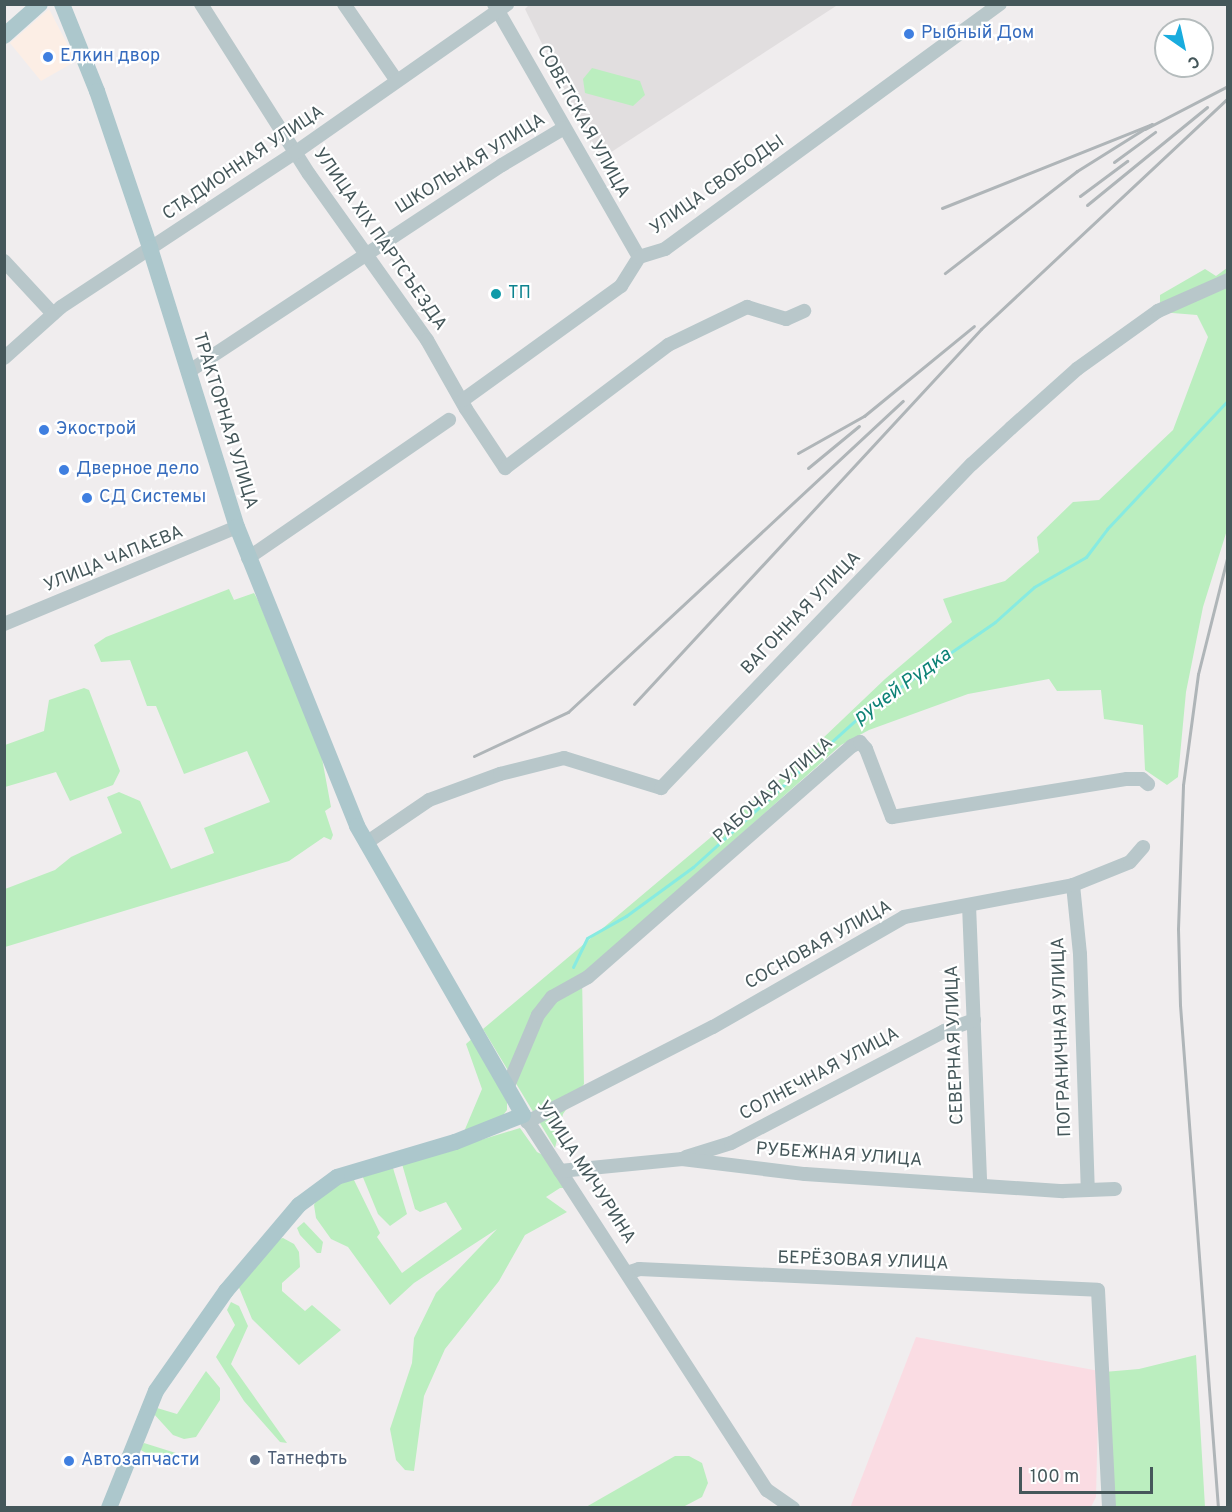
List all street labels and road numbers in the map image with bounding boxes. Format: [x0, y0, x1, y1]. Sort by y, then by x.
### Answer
street label: СОВЕТСКАЯ УЛИЦА [531, 42, 633, 202]
street label: СТАДИОННАЯ УЛИЦА [159, 102, 329, 226]
street label: ШКОЛЬНАЯ УЛИЦА [392, 110, 550, 220]
street label: УЛИЦА СВОБОДЫ [646, 131, 790, 241]
street label: УЛИЦА XIX ПАРТСЪЕЗДА [308, 144, 450, 336]
street label: ТРАКТОРНАЯ УЛИЦА [187, 330, 261, 512]
street label: УЛИЦА ЧАПАЕВА [41, 522, 187, 598]
street label: ВАГОННАЯ УЛИЦА [738, 548, 866, 680]
street label: РАБОЧАЯ УЛИЦА [710, 733, 838, 849]
street label: СОСНОВАЯ УЛИЦА [742, 897, 896, 995]
street label: ПОГРАНИЧНАЯ УЛИЦА [1049, 937, 1077, 1137]
street label: СЕВЕРНАЯ УЛИЦА [942, 965, 970, 1125]
street label: СОЛНЕЧНАЯ УЛИЦА [737, 1024, 903, 1126]
street label: УЛИЦА МИЧУРИНА [531, 1097, 639, 1249]
street label: РУБЕЖНАЯ УЛИЦА [755, 1139, 923, 1173]
street label: БЕРЁЗОВАЯ УЛИЦА [777, 1248, 949, 1276]

